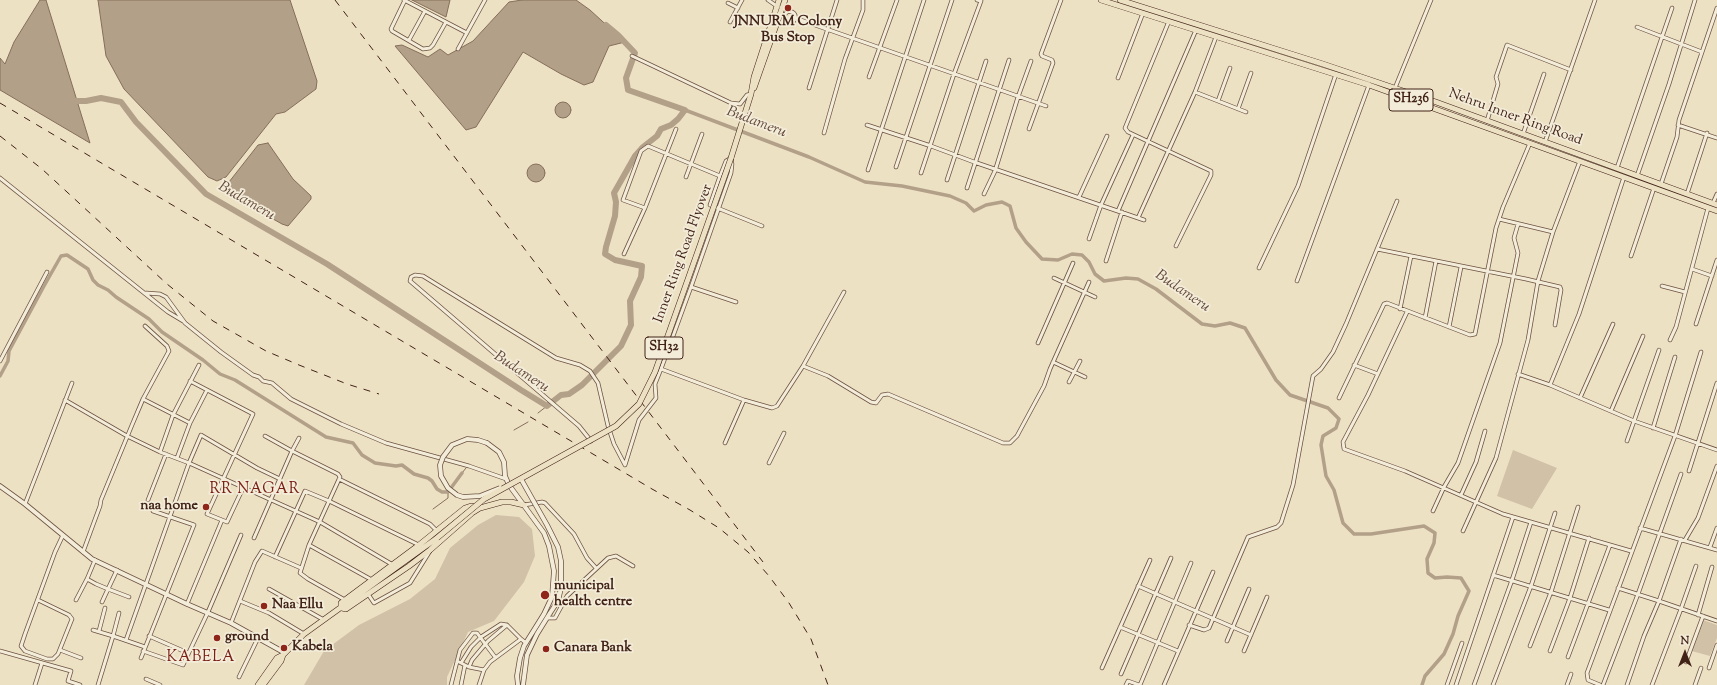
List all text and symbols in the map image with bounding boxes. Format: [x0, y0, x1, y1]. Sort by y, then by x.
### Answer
marker: JNNURM Colony Bus Stop [783, 3, 793, 13]
place label: JNNURM Colony Bus Stop [734, 15, 842, 48]
street label: Nehru Inner Ring Road [1446, 86, 1584, 150]
road number: SH236 [1389, 89, 1433, 111]
water label: Budameru [724, 103, 788, 143]
water label: Budameru [214, 179, 278, 225]
street label: Inner Ring Road Flyover [651, 182, 717, 326]
water label: Budameru [1151, 267, 1213, 317]
road number: SH32 [645, 337, 683, 359]
water label: Budameru [490, 348, 552, 398]
district label: RR NAGAR [209, 481, 301, 499]
place label: naa home [140, 499, 198, 515]
marker: naa home [201, 502, 211, 512]
place label: municipal health centre [554, 579, 632, 612]
marker: municipal health centre [539, 589, 551, 601]
place label: Naa Ellu [272, 598, 323, 614]
marker: Naa Ellu [259, 601, 269, 611]
place label: ground [225, 630, 269, 646]
marker: ground [212, 633, 222, 643]
north arrow [1665, 633, 1705, 673]
text: N [1681, 633, 1689, 649]
place label: Kabela [292, 640, 333, 656]
place label: Canara Bank [554, 641, 632, 657]
marker: Kabela [279, 643, 289, 653]
marker: Canara Bank [541, 644, 551, 654]
district label: KABELA [167, 649, 235, 667]

